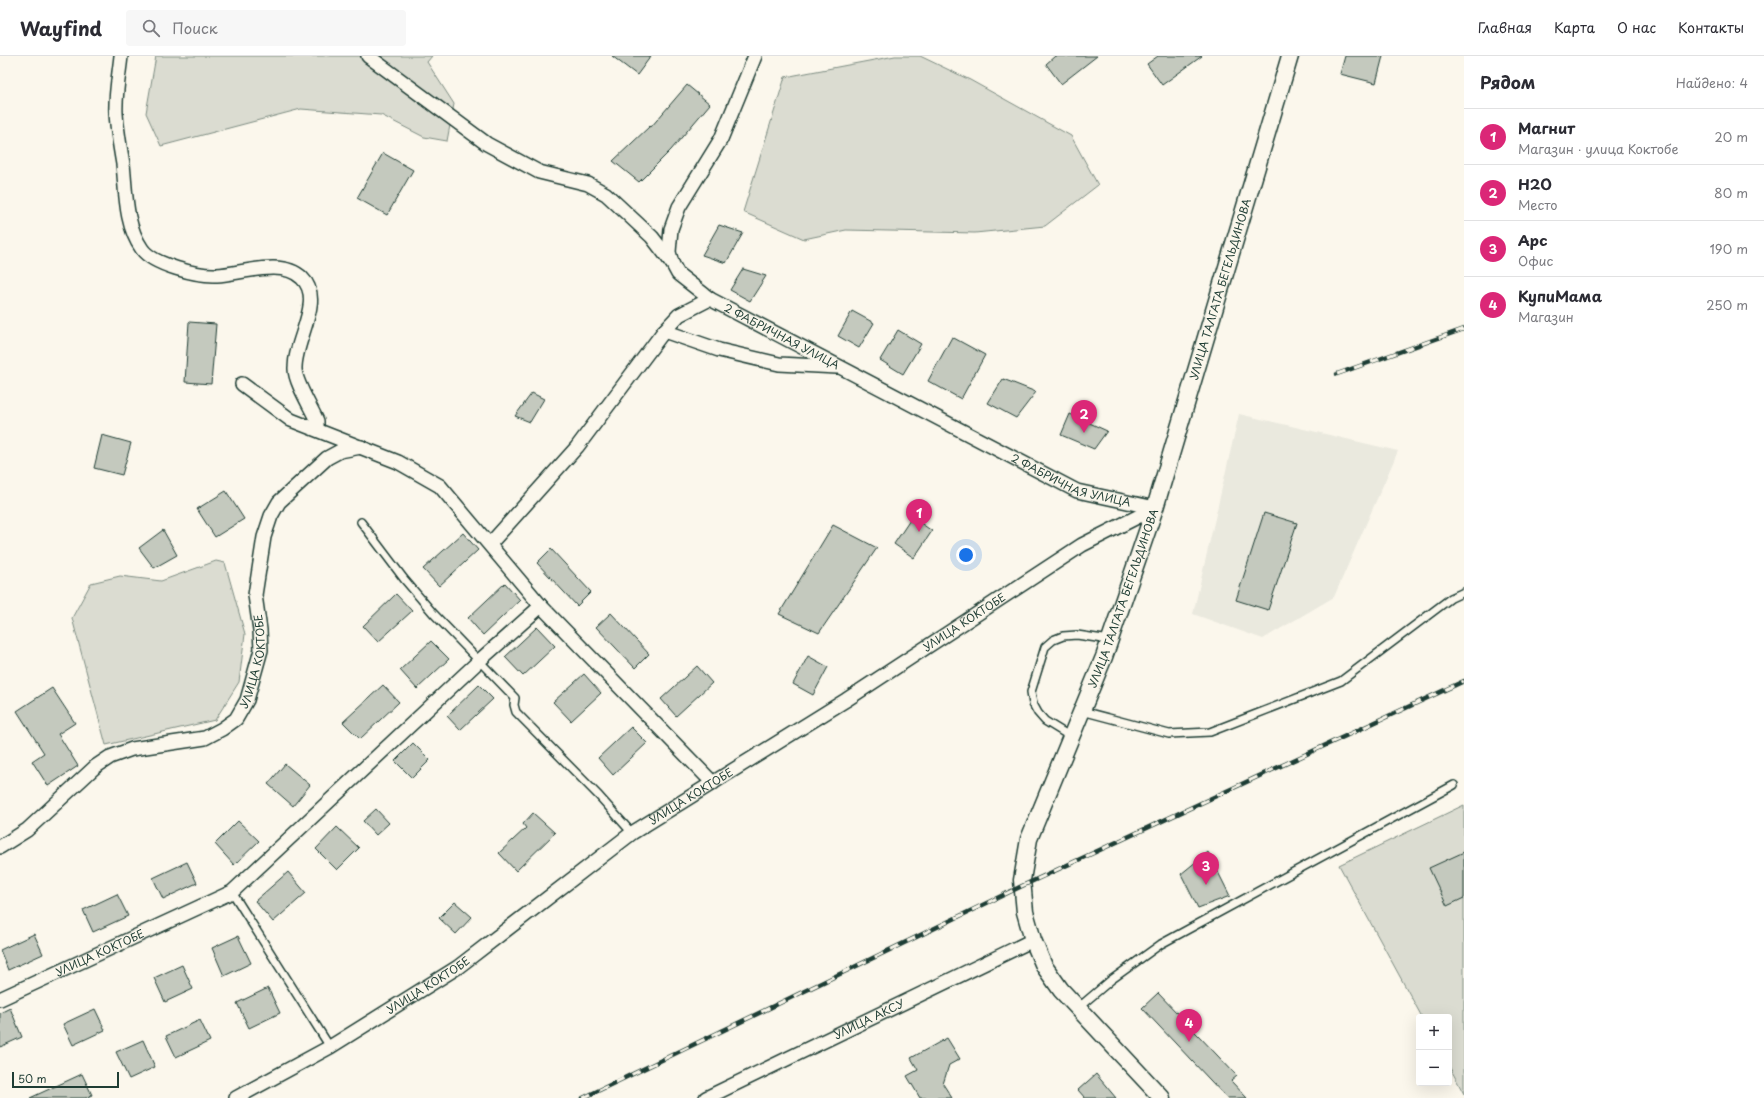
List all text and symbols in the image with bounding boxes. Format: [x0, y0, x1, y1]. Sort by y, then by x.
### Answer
search box [126, 10, 406, 46]
text: Wayfind [20, 14, 102, 42]
text: Поиск [172, 16, 218, 39]
icon: search [140, 17, 162, 39]
text: Главная [1478, 17, 1532, 38]
text: Карта [1554, 17, 1595, 38]
text: О нас [1617, 17, 1656, 38]
text: Контакты [1678, 17, 1744, 38]
text: Рядом [1480, 69, 1535, 95]
text: Найдено: 4 [1676, 73, 1748, 92]
text: Магнит [1518, 116, 1575, 139]
text: 1 [1490, 127, 1496, 146]
text: 20 m [1714, 127, 1748, 146]
text: Магазин · улица Коктобе [1518, 139, 1679, 158]
text: H2O [1518, 172, 1552, 195]
text: 2 [1488, 183, 1498, 202]
text: 80 m [1714, 183, 1748, 202]
text: Место [1518, 195, 1558, 214]
street label: УЛИЦА ТАЛГАТА БЕГЕЛЬДИНОВА [1185, 196, 1255, 382]
text: Арс [1518, 228, 1547, 251]
text: 3 [1489, 239, 1497, 258]
text: 190 m [1709, 239, 1748, 258]
text: Офис [1518, 251, 1553, 270]
text: КупиМама [1518, 284, 1602, 307]
text: 4 [1489, 295, 1497, 314]
text: 250 m [1706, 295, 1748, 314]
street label: 2 ФАБРИЧНАЯ УЛИЦА [721, 299, 843, 374]
text: Магазин [1518, 307, 1574, 326]
pin: 2 [1071, 400, 1097, 433]
street label: 2 ФАБРИЧНАЯ УЛИЦА [1008, 449, 1133, 511]
pin: 1 [906, 499, 932, 532]
street label: УЛИЦА ТАЛГАТА БЕГЕЛЬДИНОВА [1083, 507, 1162, 690]
your location [956, 545, 976, 565]
street label: УЛИЦА КОКТОБЕ [919, 588, 1009, 655]
street label: УЛИЦА КОКТОБЕ [235, 613, 269, 711]
street label: УЛИЦА КОКТОБЕ [646, 763, 736, 828]
pin: 3 [1193, 852, 1219, 885]
street label: УЛИЦА КОКТОБЕ [53, 925, 147, 980]
street label: УЛИЦА КОКТОБЕ [383, 952, 473, 1018]
street label: УЛИЦА АКСУ [831, 994, 907, 1043]
pin: 4 [1176, 1009, 1202, 1042]
map controls [1416, 1014, 1452, 1086]
button: + [1416, 1014, 1452, 1050]
button: − [1416, 1050, 1452, 1086]
scale bar [12, 1070, 119, 1089]
text: 50 m [18, 1070, 47, 1087]

